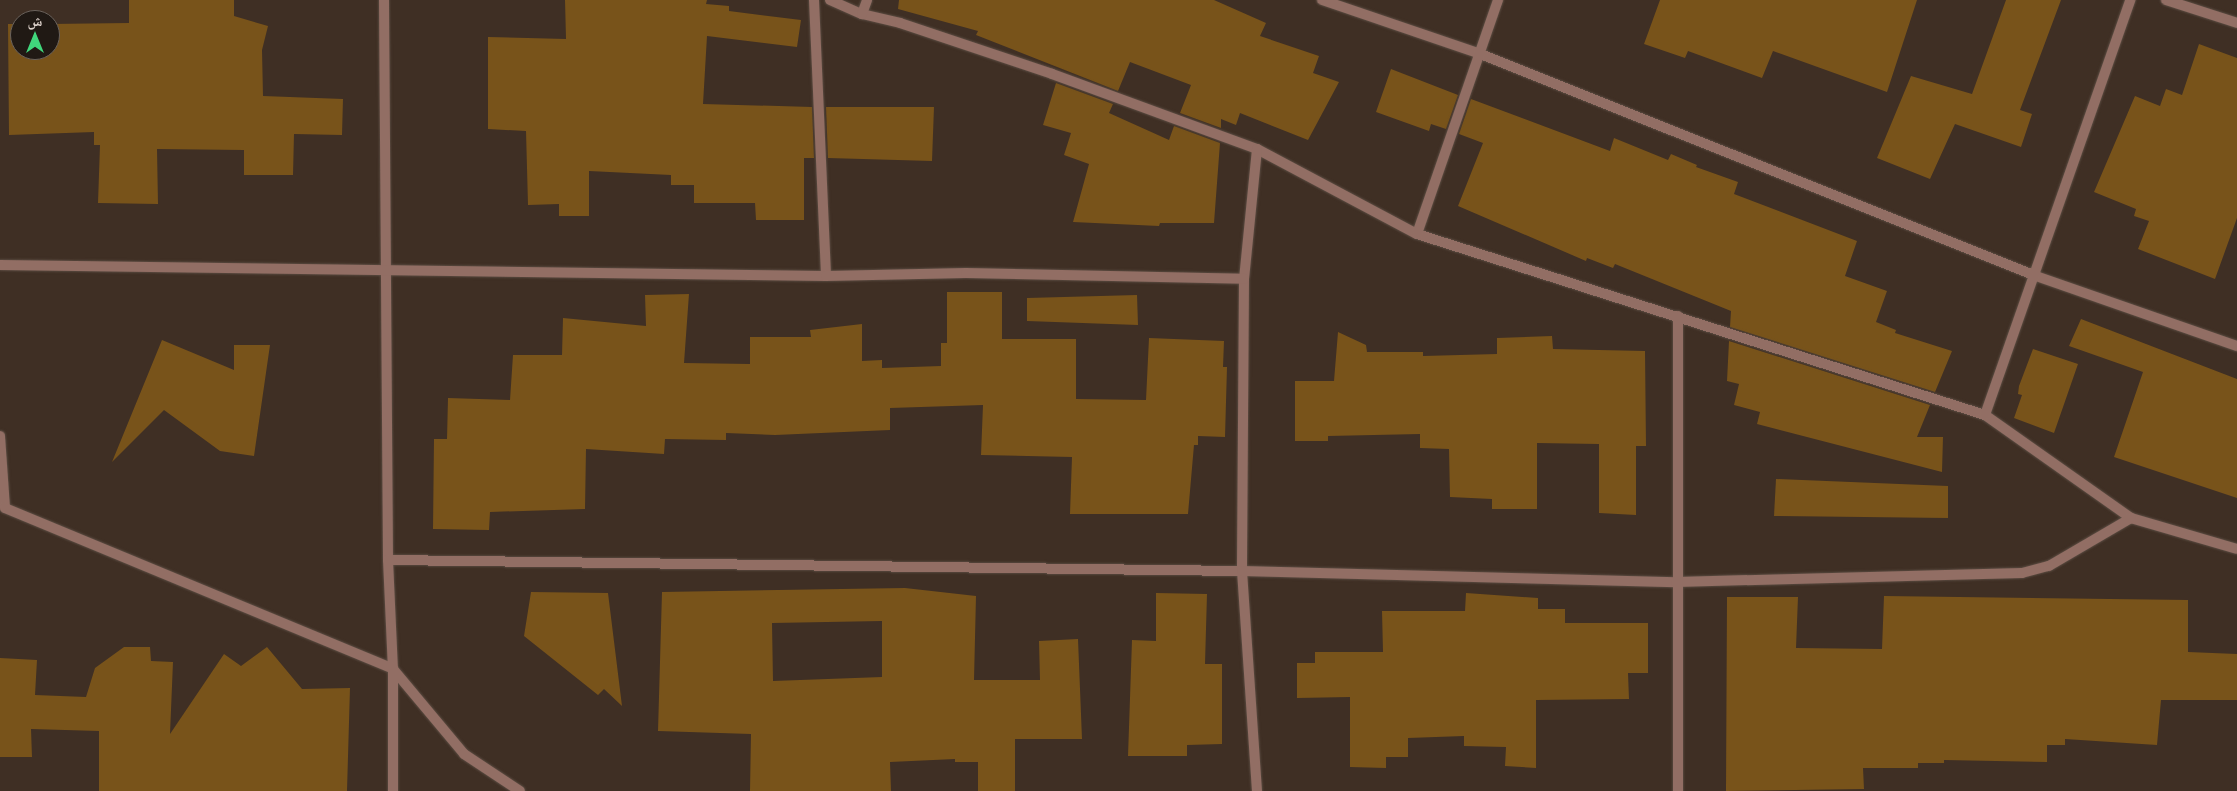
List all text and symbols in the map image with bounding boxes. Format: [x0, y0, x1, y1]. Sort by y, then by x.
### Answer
north arrow [10, 10, 60, 60]
text: ش [28, 12, 42, 30]

